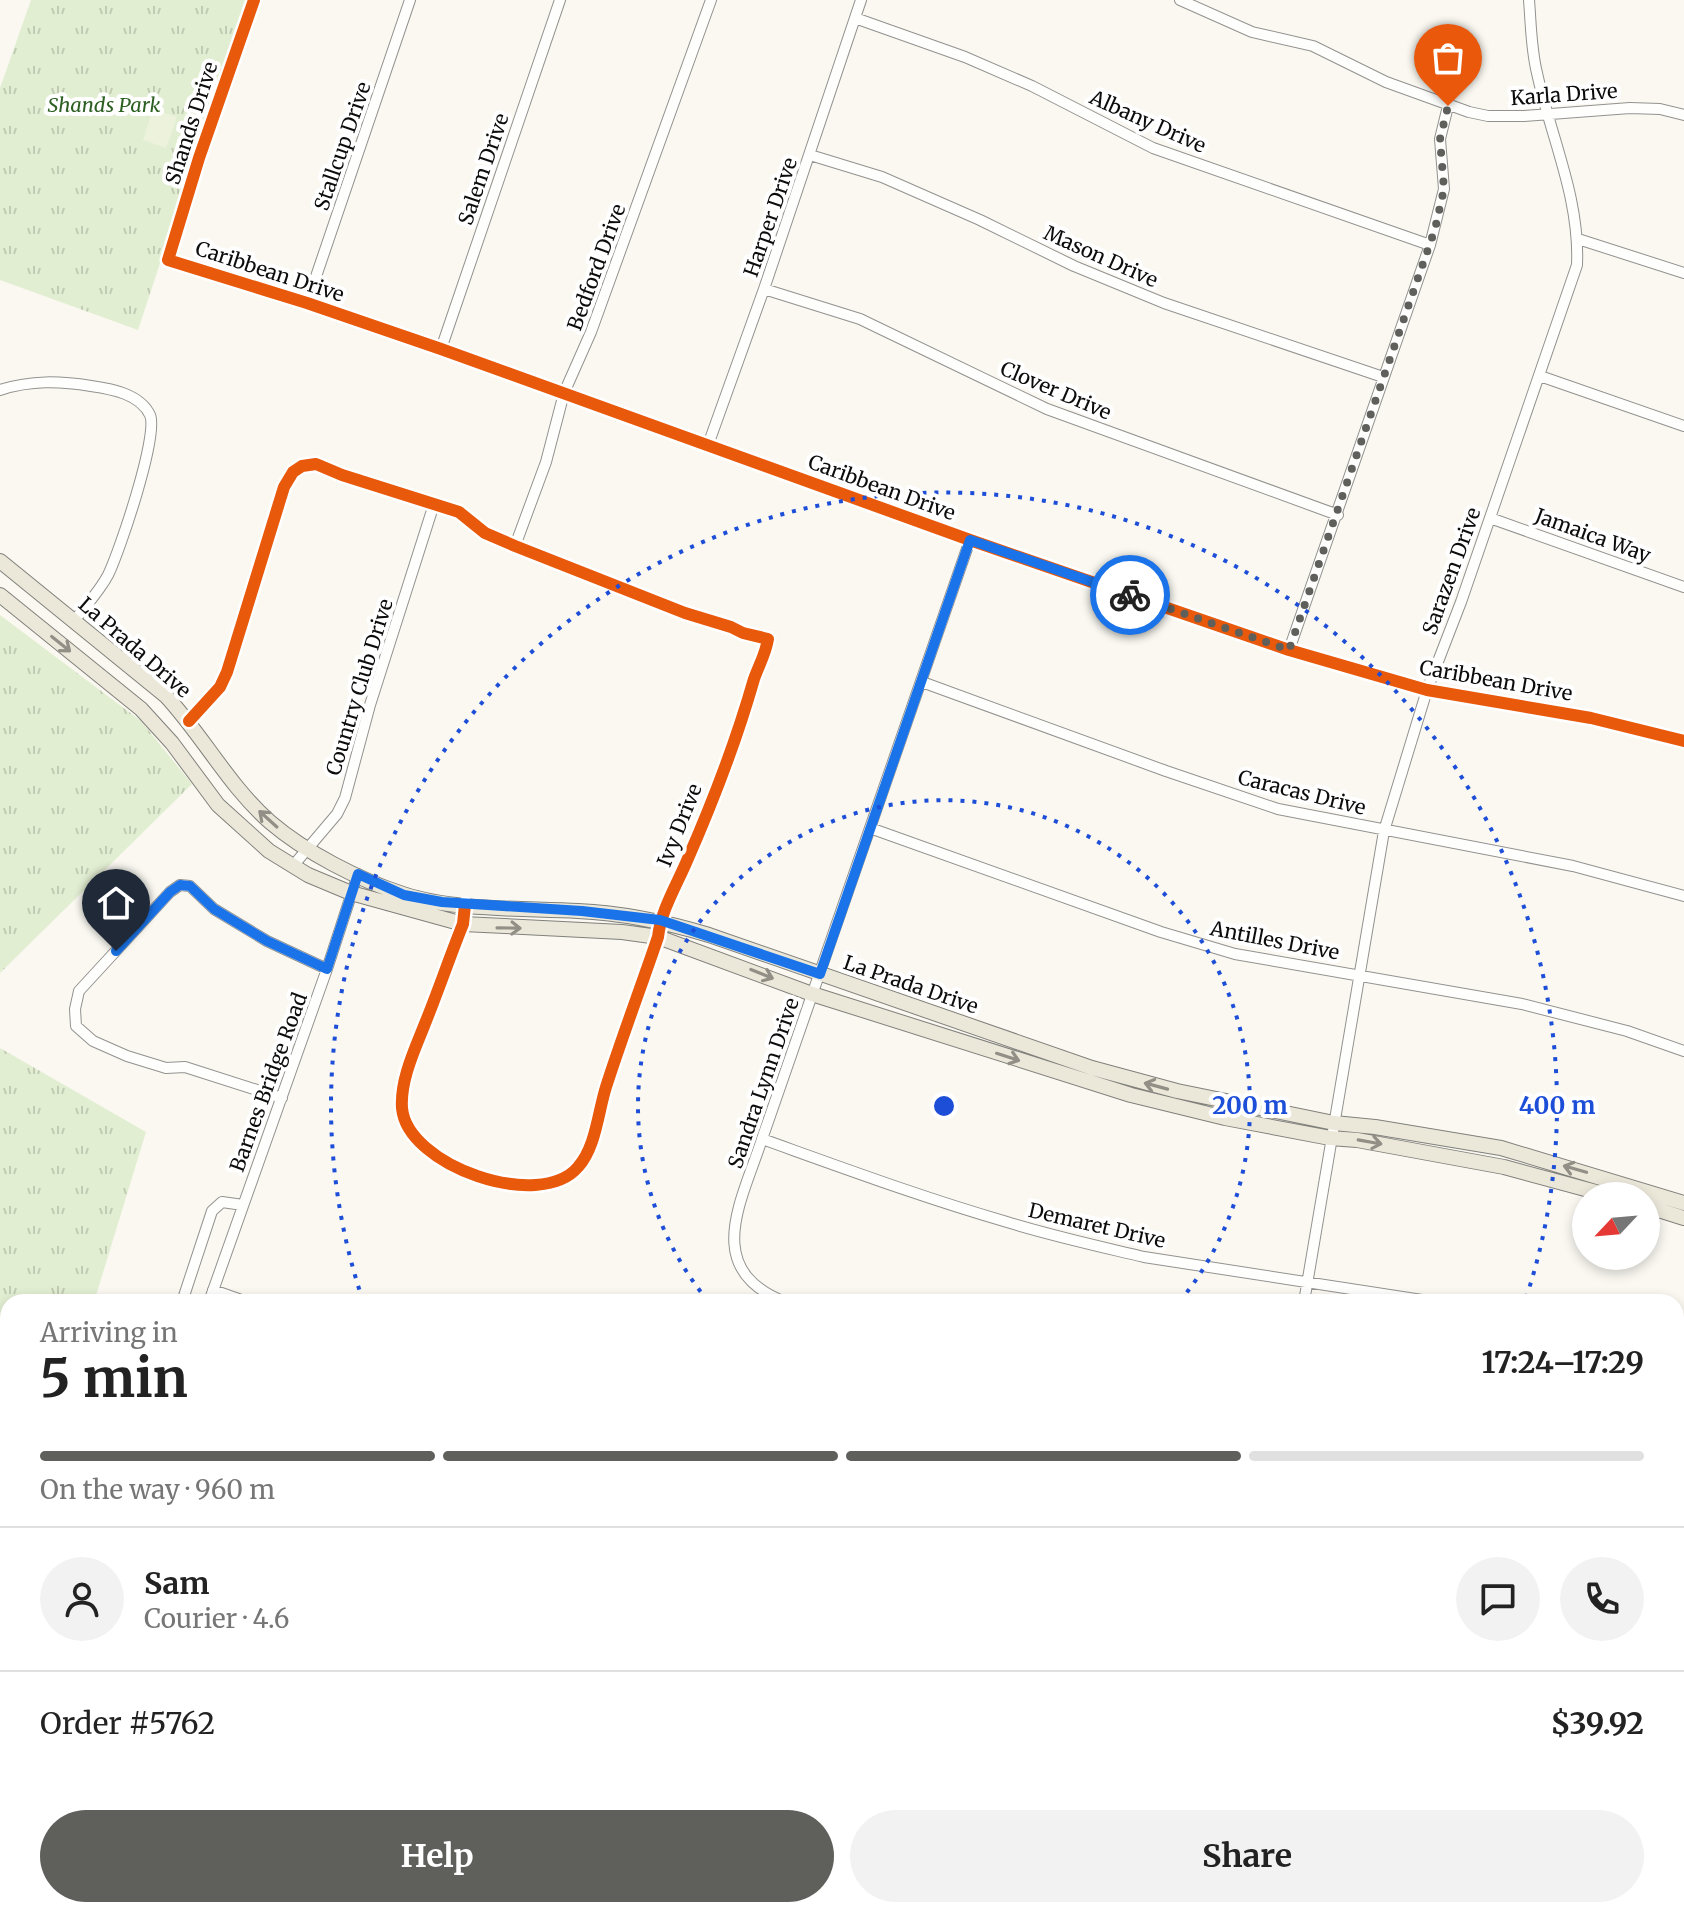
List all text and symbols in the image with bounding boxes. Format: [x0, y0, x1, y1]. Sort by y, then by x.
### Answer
pin [1414, 24, 1482, 106]
icon: bag [1426, 36, 1470, 80]
street label: Shands Drive [159, 58, 223, 188]
street label: Stallcup Drive [308, 78, 376, 214]
street label: Karla Drive [1510, 78, 1618, 110]
street label: Albany Drive [1085, 84, 1210, 158]
park label: Shands Park [48, 92, 160, 117]
street label: Salem Drive [452, 110, 514, 228]
street label: Harper Drive [738, 154, 802, 280]
street label: Bedford Drive [562, 200, 630, 334]
street label: Mason Drive [1040, 220, 1162, 292]
street label: Caribbean Drive [193, 235, 347, 307]
street label: Clover Drive [997, 355, 1115, 425]
street label: Caribbean Drive [805, 449, 959, 525]
street label: Jamaica Way [1531, 502, 1655, 568]
street label: Sarazen Drive [1416, 504, 1486, 638]
courier [1090, 555, 1170, 635]
icon: bike [1108, 573, 1152, 617]
street label: La Prada Drive [74, 591, 196, 703]
street label: Country Club Drive [320, 596, 398, 778]
one-way arrow [50, 635, 71, 652]
street label: Caribbean Drive [1418, 654, 1574, 706]
street label: Caracas Drive [1236, 764, 1368, 820]
street label: Ivy Drive [651, 780, 707, 870]
one-way arrow [258, 810, 278, 828]
pin [82, 869, 150, 951]
icon: home [94, 881, 138, 925]
street label: Antilles Drive [1207, 915, 1342, 965]
one-way arrow [495, 920, 522, 935]
street label: La Prada Drive [840, 949, 982, 1019]
one-way arrow [749, 968, 774, 982]
street label: Barnes Bridge Road [224, 989, 312, 1175]
street label: Sandra Lynn Drive [722, 994, 804, 1172]
one-way arrow [996, 1051, 1021, 1066]
one-way arrow [1143, 1077, 1169, 1092]
text: 200 m [1212, 1090, 1288, 1121]
text: 400 m [1519, 1090, 1595, 1121]
centre of rings [930, 1092, 958, 1120]
one-way arrow [1356, 1136, 1382, 1151]
one-way arrow [1563, 1161, 1588, 1175]
north arrow [1572, 1182, 1660, 1270]
map controls [1572, 1182, 1660, 1270]
street label: Demaret Drive [1026, 1197, 1168, 1253]
text: Arriving in [40, 1316, 178, 1349]
text: 17:24–17:29 [1481, 1343, 1644, 1381]
text: 5 min [40, 1346, 188, 1411]
text: On the way · 960 m [40, 1473, 275, 1506]
button: person [40, 1557, 124, 1641]
button: chat [1456, 1557, 1540, 1641]
button: phone [1560, 1557, 1644, 1641]
text: Sam [144, 1564, 209, 1602]
text: Courier · 4.6 [144, 1602, 290, 1635]
text: Order #5762 [40, 1704, 215, 1742]
text: $39.92 [1551, 1704, 1644, 1742]
button: Help [40, 1810, 834, 1902]
button: Share [850, 1810, 1644, 1902]

